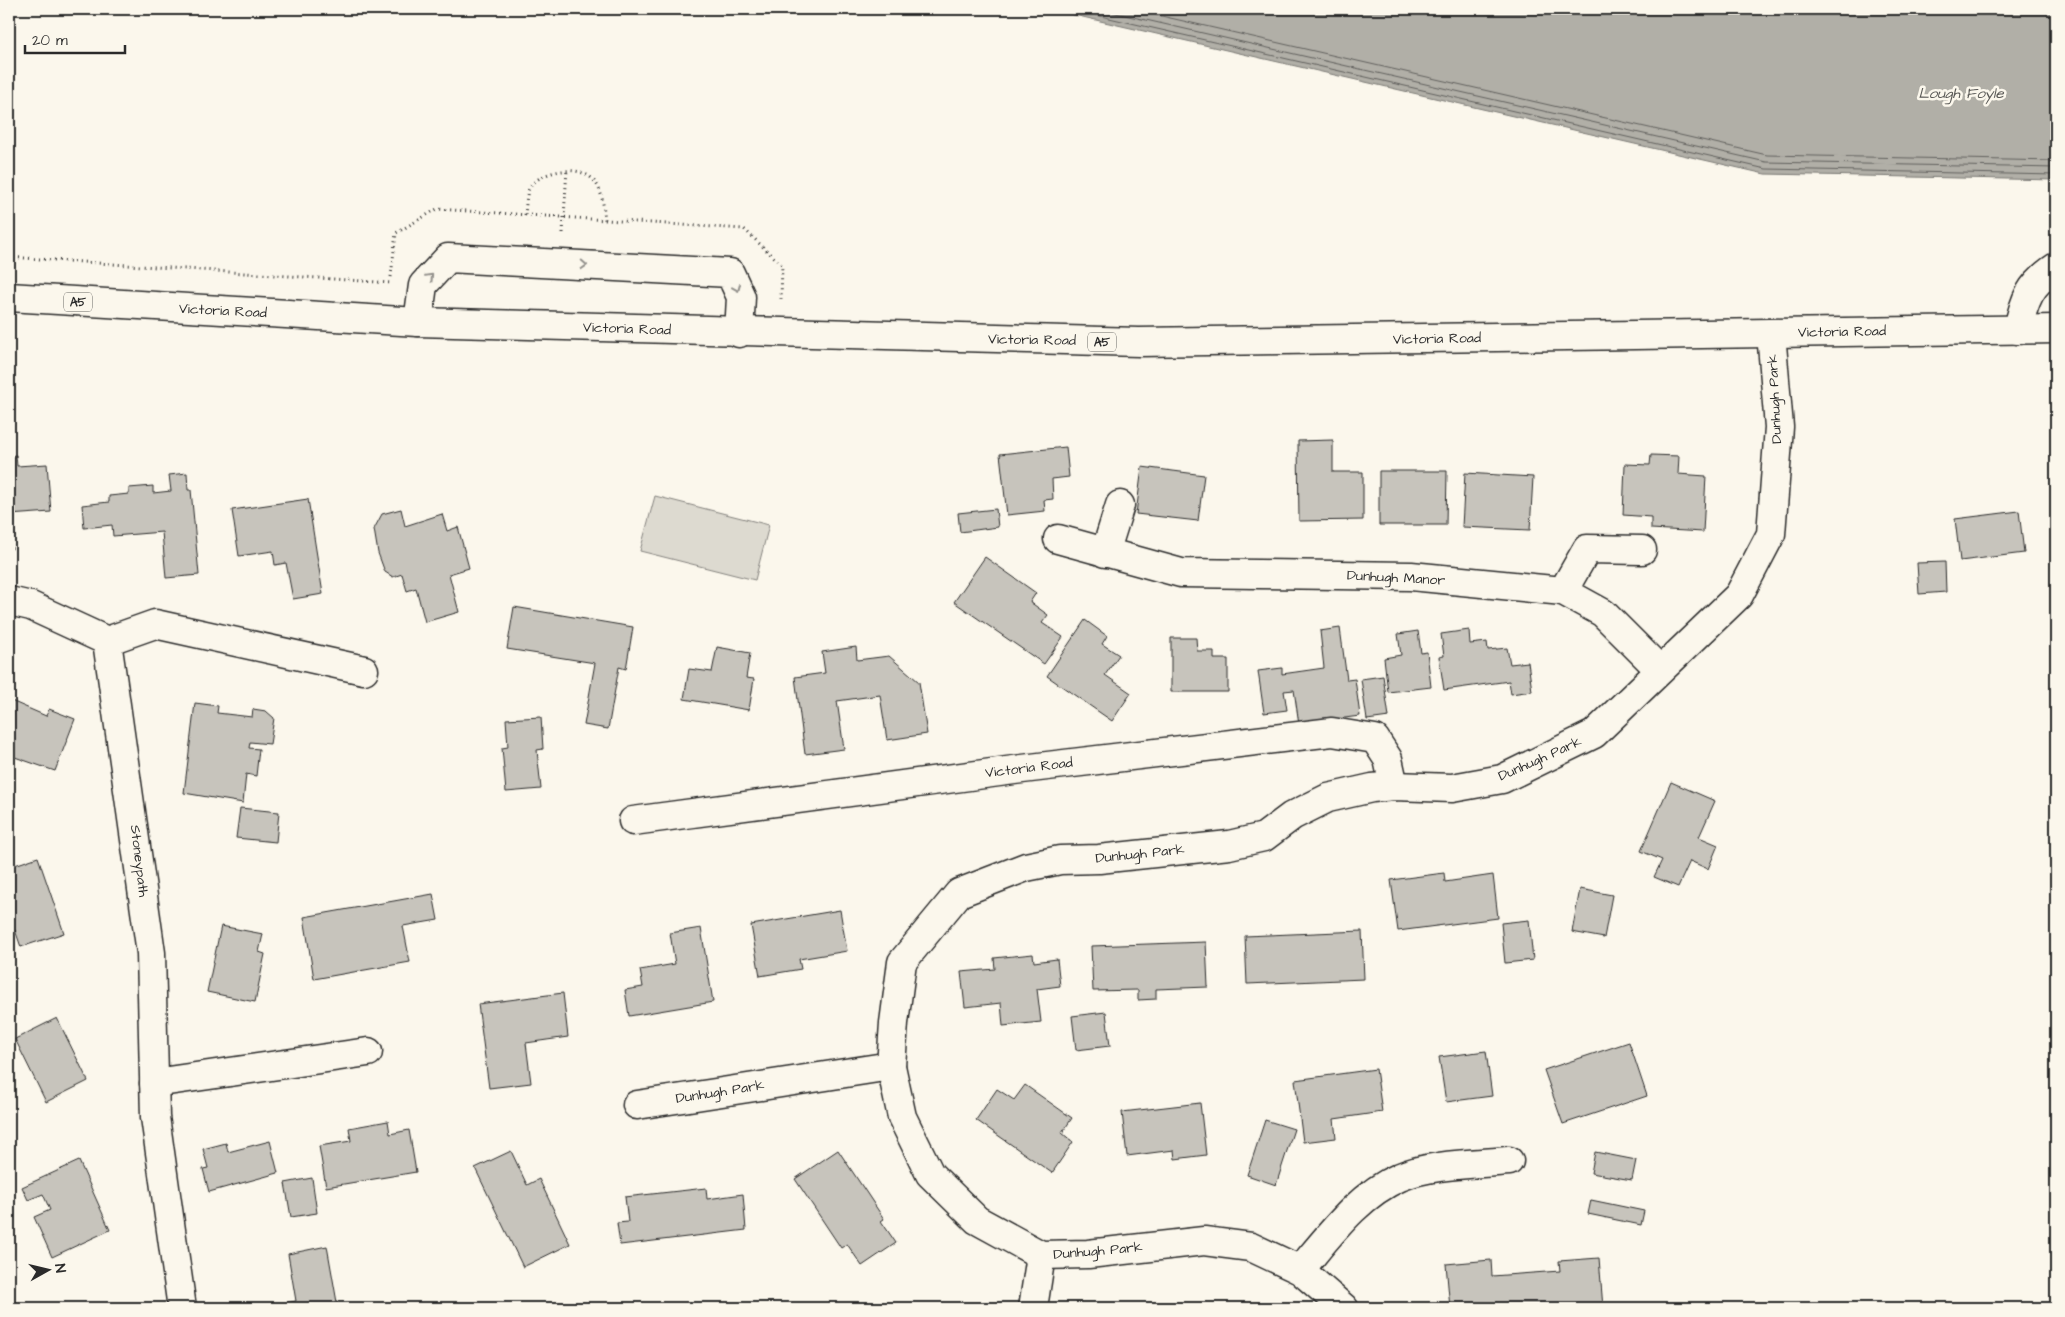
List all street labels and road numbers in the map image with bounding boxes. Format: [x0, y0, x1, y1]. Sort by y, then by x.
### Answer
road number: A5 [64, 292, 92, 312]
street label: Victoria Road [179, 299, 267, 323]
street label: Victoria Road [583, 317, 671, 341]
street label: Victoria Road [1798, 321, 1886, 343]
street label: Victoria Road [1393, 328, 1481, 350]
street label: Victoria Road [988, 329, 1076, 351]
road number: A5 [1088, 332, 1116, 352]
street label: Dunhugh Park [1763, 353, 1787, 444]
street label: Dunhugh Manor [1346, 565, 1446, 591]
street label: Dunhugh Park [1495, 732, 1585, 786]
street label: Victoria Road [984, 753, 1074, 783]
street label: Stoneypath [125, 824, 153, 898]
street label: Dunhugh Park [1095, 839, 1186, 869]
street label: Dunhugh Park [674, 1075, 766, 1109]
street label: Dunhugh Park [1053, 1237, 1144, 1265]

